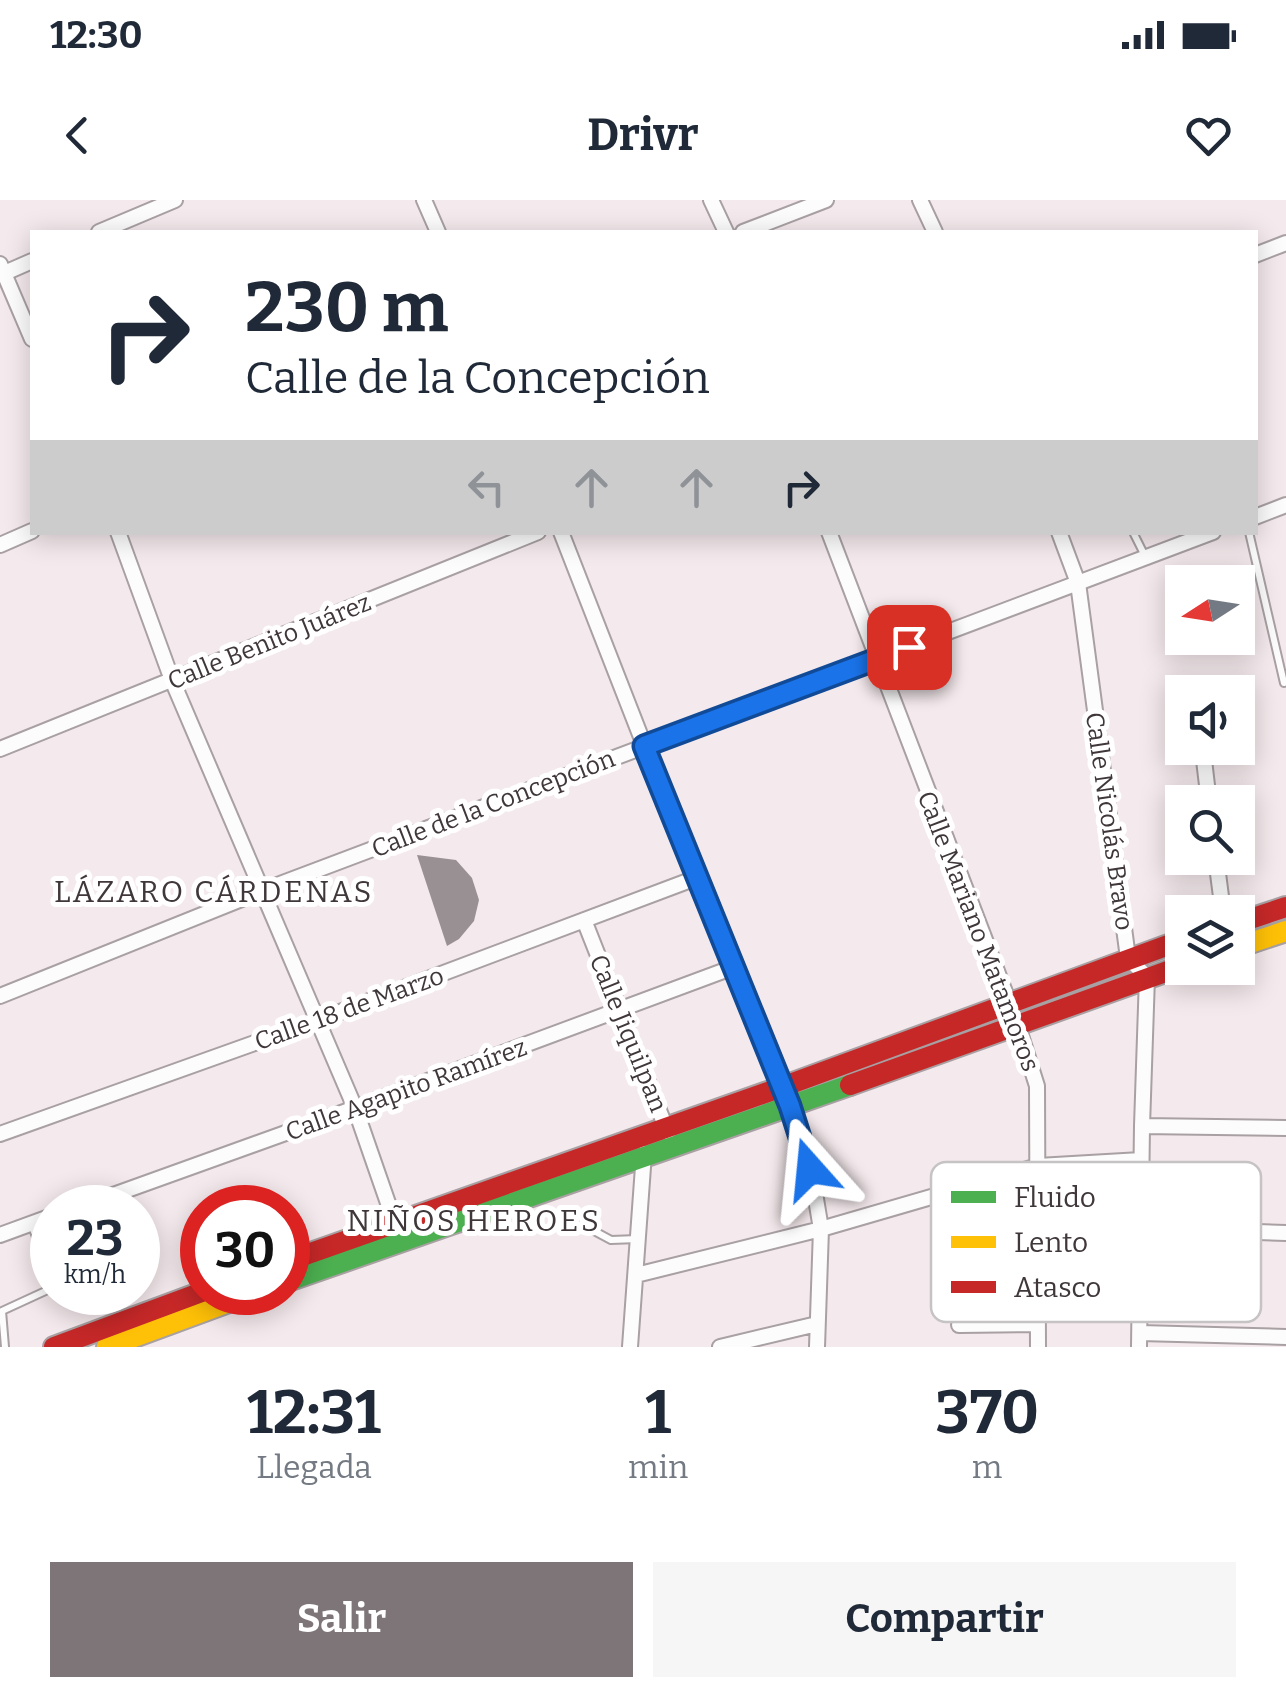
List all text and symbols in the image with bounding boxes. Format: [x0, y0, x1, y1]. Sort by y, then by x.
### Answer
text: 12:30 [50, 12, 143, 58]
icon: back [50, 108, 105, 163]
text: Drivr [587, 108, 699, 162]
icon: heart [1181, 108, 1236, 163]
text: 230 m [245, 266, 449, 350]
icon: right [80, 270, 210, 400]
text: Calle de la Concepción [245, 351, 710, 405]
icon: left [459, 460, 514, 515]
icon: ahead [564, 460, 619, 515]
icon: ahead [669, 460, 724, 515]
icon: right [774, 460, 829, 515]
north arrow [1165, 565, 1255, 655]
map controls [1165, 565, 1255, 985]
street label: Calle Benito Juárez [163, 587, 375, 696]
pin [867, 605, 952, 690]
icon: arrive [882, 620, 937, 675]
button: sound [1165, 675, 1255, 765]
street label: Calle Nicolás Bravo [1079, 710, 1139, 932]
street label: Calle de la Concepción [367, 744, 619, 864]
button: search [1165, 785, 1255, 875]
street label: Calle Mariano Matamoros [911, 787, 1045, 1076]
district label: LÁZARO CÁRDENAS [54, 874, 374, 910]
button: layers [1165, 895, 1255, 985]
street label: Calle Jiquilpan [583, 950, 673, 1117]
street label: Calle 18 de Marzo [251, 961, 448, 1057]
street label: Calle Agapito Ramírez [282, 1032, 531, 1148]
position arrow [758, 1117, 862, 1221]
legend [931, 1162, 1261, 1322]
text: Fluido [1014, 1181, 1096, 1214]
speed limit sign: 30 [180, 1185, 310, 1315]
district label: NIÑOS HEROES [347, 1203, 601, 1239]
text: 23 [67, 1208, 123, 1268]
text: Lento [1014, 1226, 1088, 1259]
text: km/h [64, 1260, 126, 1290]
text: Atasco [1014, 1271, 1101, 1304]
text: 12:31 [247, 1377, 381, 1449]
text: 1 [645, 1377, 671, 1449]
text: 370 [935, 1377, 1039, 1449]
text: Llegada [256, 1448, 372, 1486]
text: min [628, 1448, 688, 1486]
text: m [972, 1448, 1002, 1486]
button: Salir [50, 1562, 633, 1677]
button: Compartir [653, 1562, 1236, 1677]

